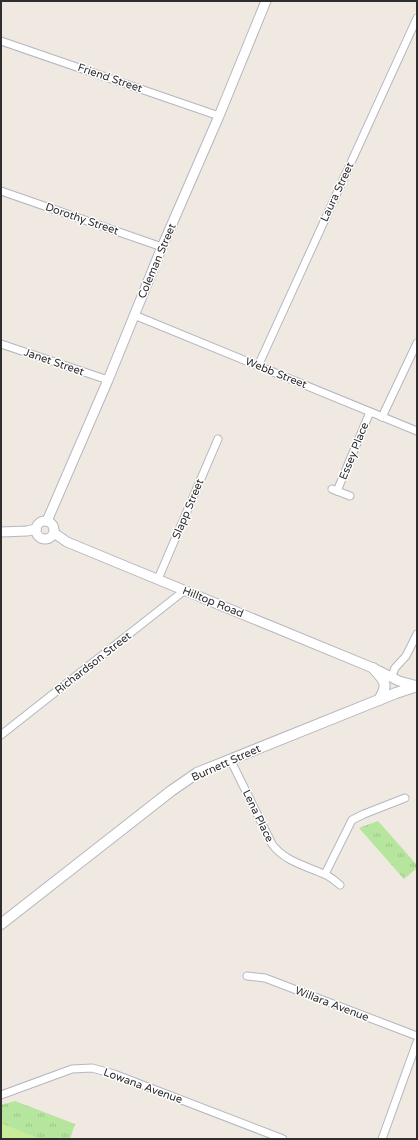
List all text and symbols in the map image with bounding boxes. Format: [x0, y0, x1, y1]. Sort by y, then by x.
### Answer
street label: Friend Street [76, 61, 144, 95]
street label: Laura Street [318, 160, 356, 224]
street label: Dorothy Street [44, 200, 120, 238]
street label: Coleman Street [135, 221, 179, 301]
street label: Janet Street [22, 346, 86, 378]
street label: Webb Street [243, 355, 309, 391]
street label: Essey Place [337, 420, 371, 482]
street label: Slapp Street [170, 477, 206, 541]
street label: Hilltop Road [181, 584, 245, 620]
street label: Richardson Street [52, 629, 134, 697]
street label: Burnett Street [190, 742, 262, 784]
street label: Lena Place [240, 788, 276, 844]
street label: Willara Avenue [293, 984, 371, 1024]
street label: Lowana Avenue [102, 1066, 184, 1106]

